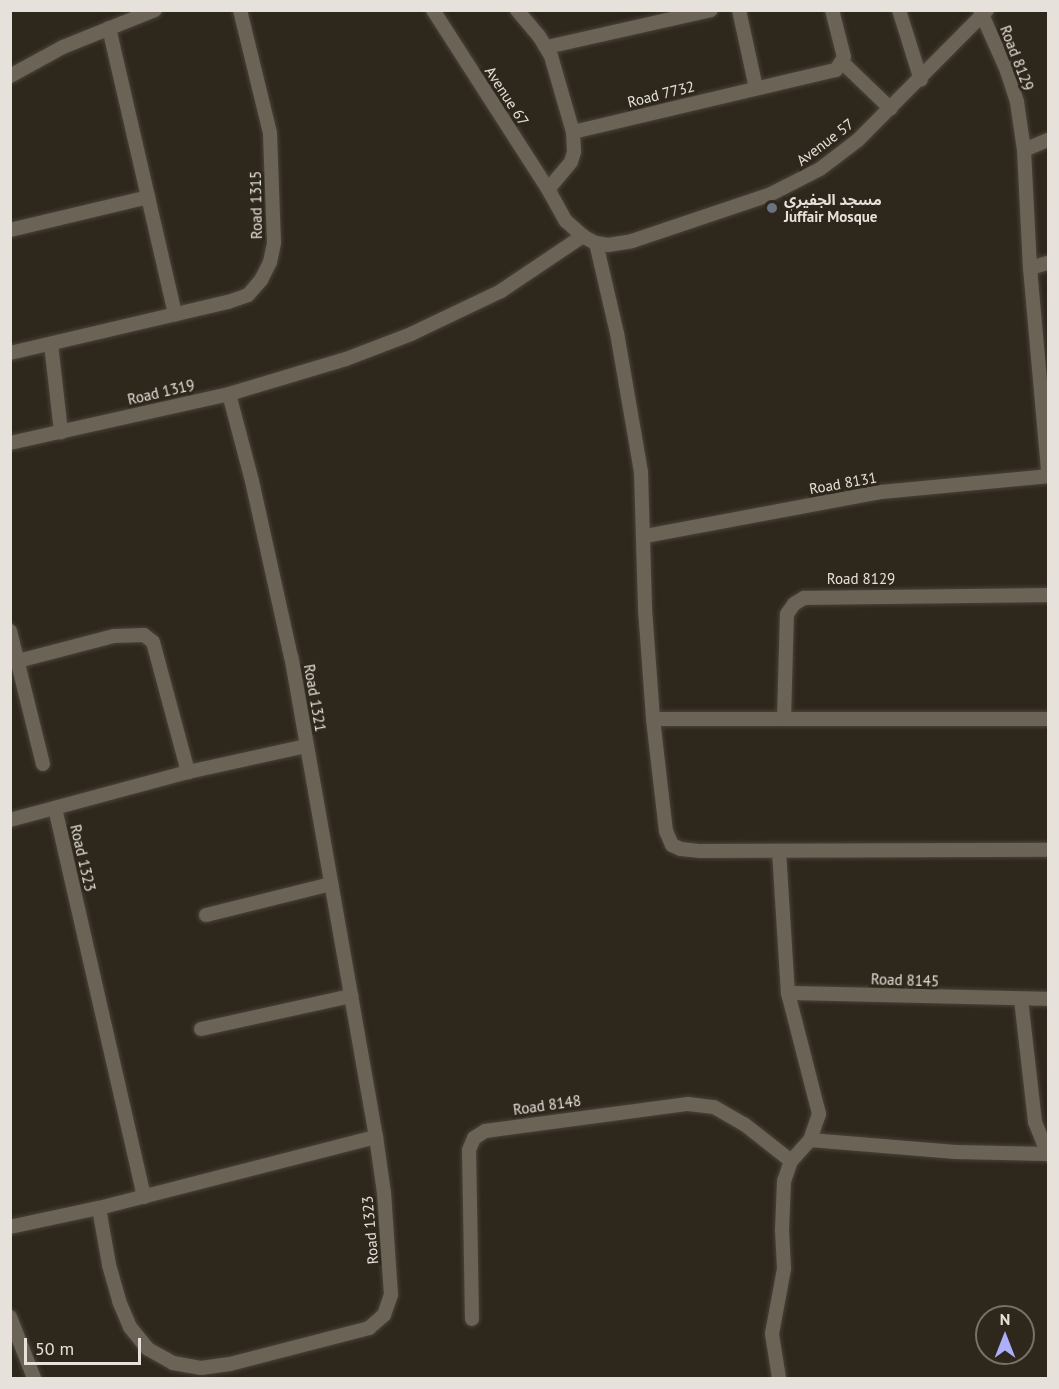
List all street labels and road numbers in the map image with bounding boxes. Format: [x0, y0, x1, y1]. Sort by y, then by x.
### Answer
street label: Road 8129 [996, 23, 1038, 93]
street label: Avenue 67 [481, 63, 533, 129]
street label: Road 7732 [626, 77, 696, 111]
street label: Avenue 57 [793, 115, 857, 169]
street label: Road 1315 [246, 171, 266, 239]
street label: Road 1319 [126, 376, 196, 408]
street label: Road 8131 [808, 468, 878, 498]
street label: Road 8129 [827, 570, 895, 588]
street label: Road 1321 [300, 663, 330, 733]
street label: Road 1323 [67, 823, 99, 893]
street label: Road 8145 [870, 970, 940, 990]
street label: Road 8148 [512, 1091, 582, 1119]
street label: Road 1323 [358, 1195, 382, 1265]

